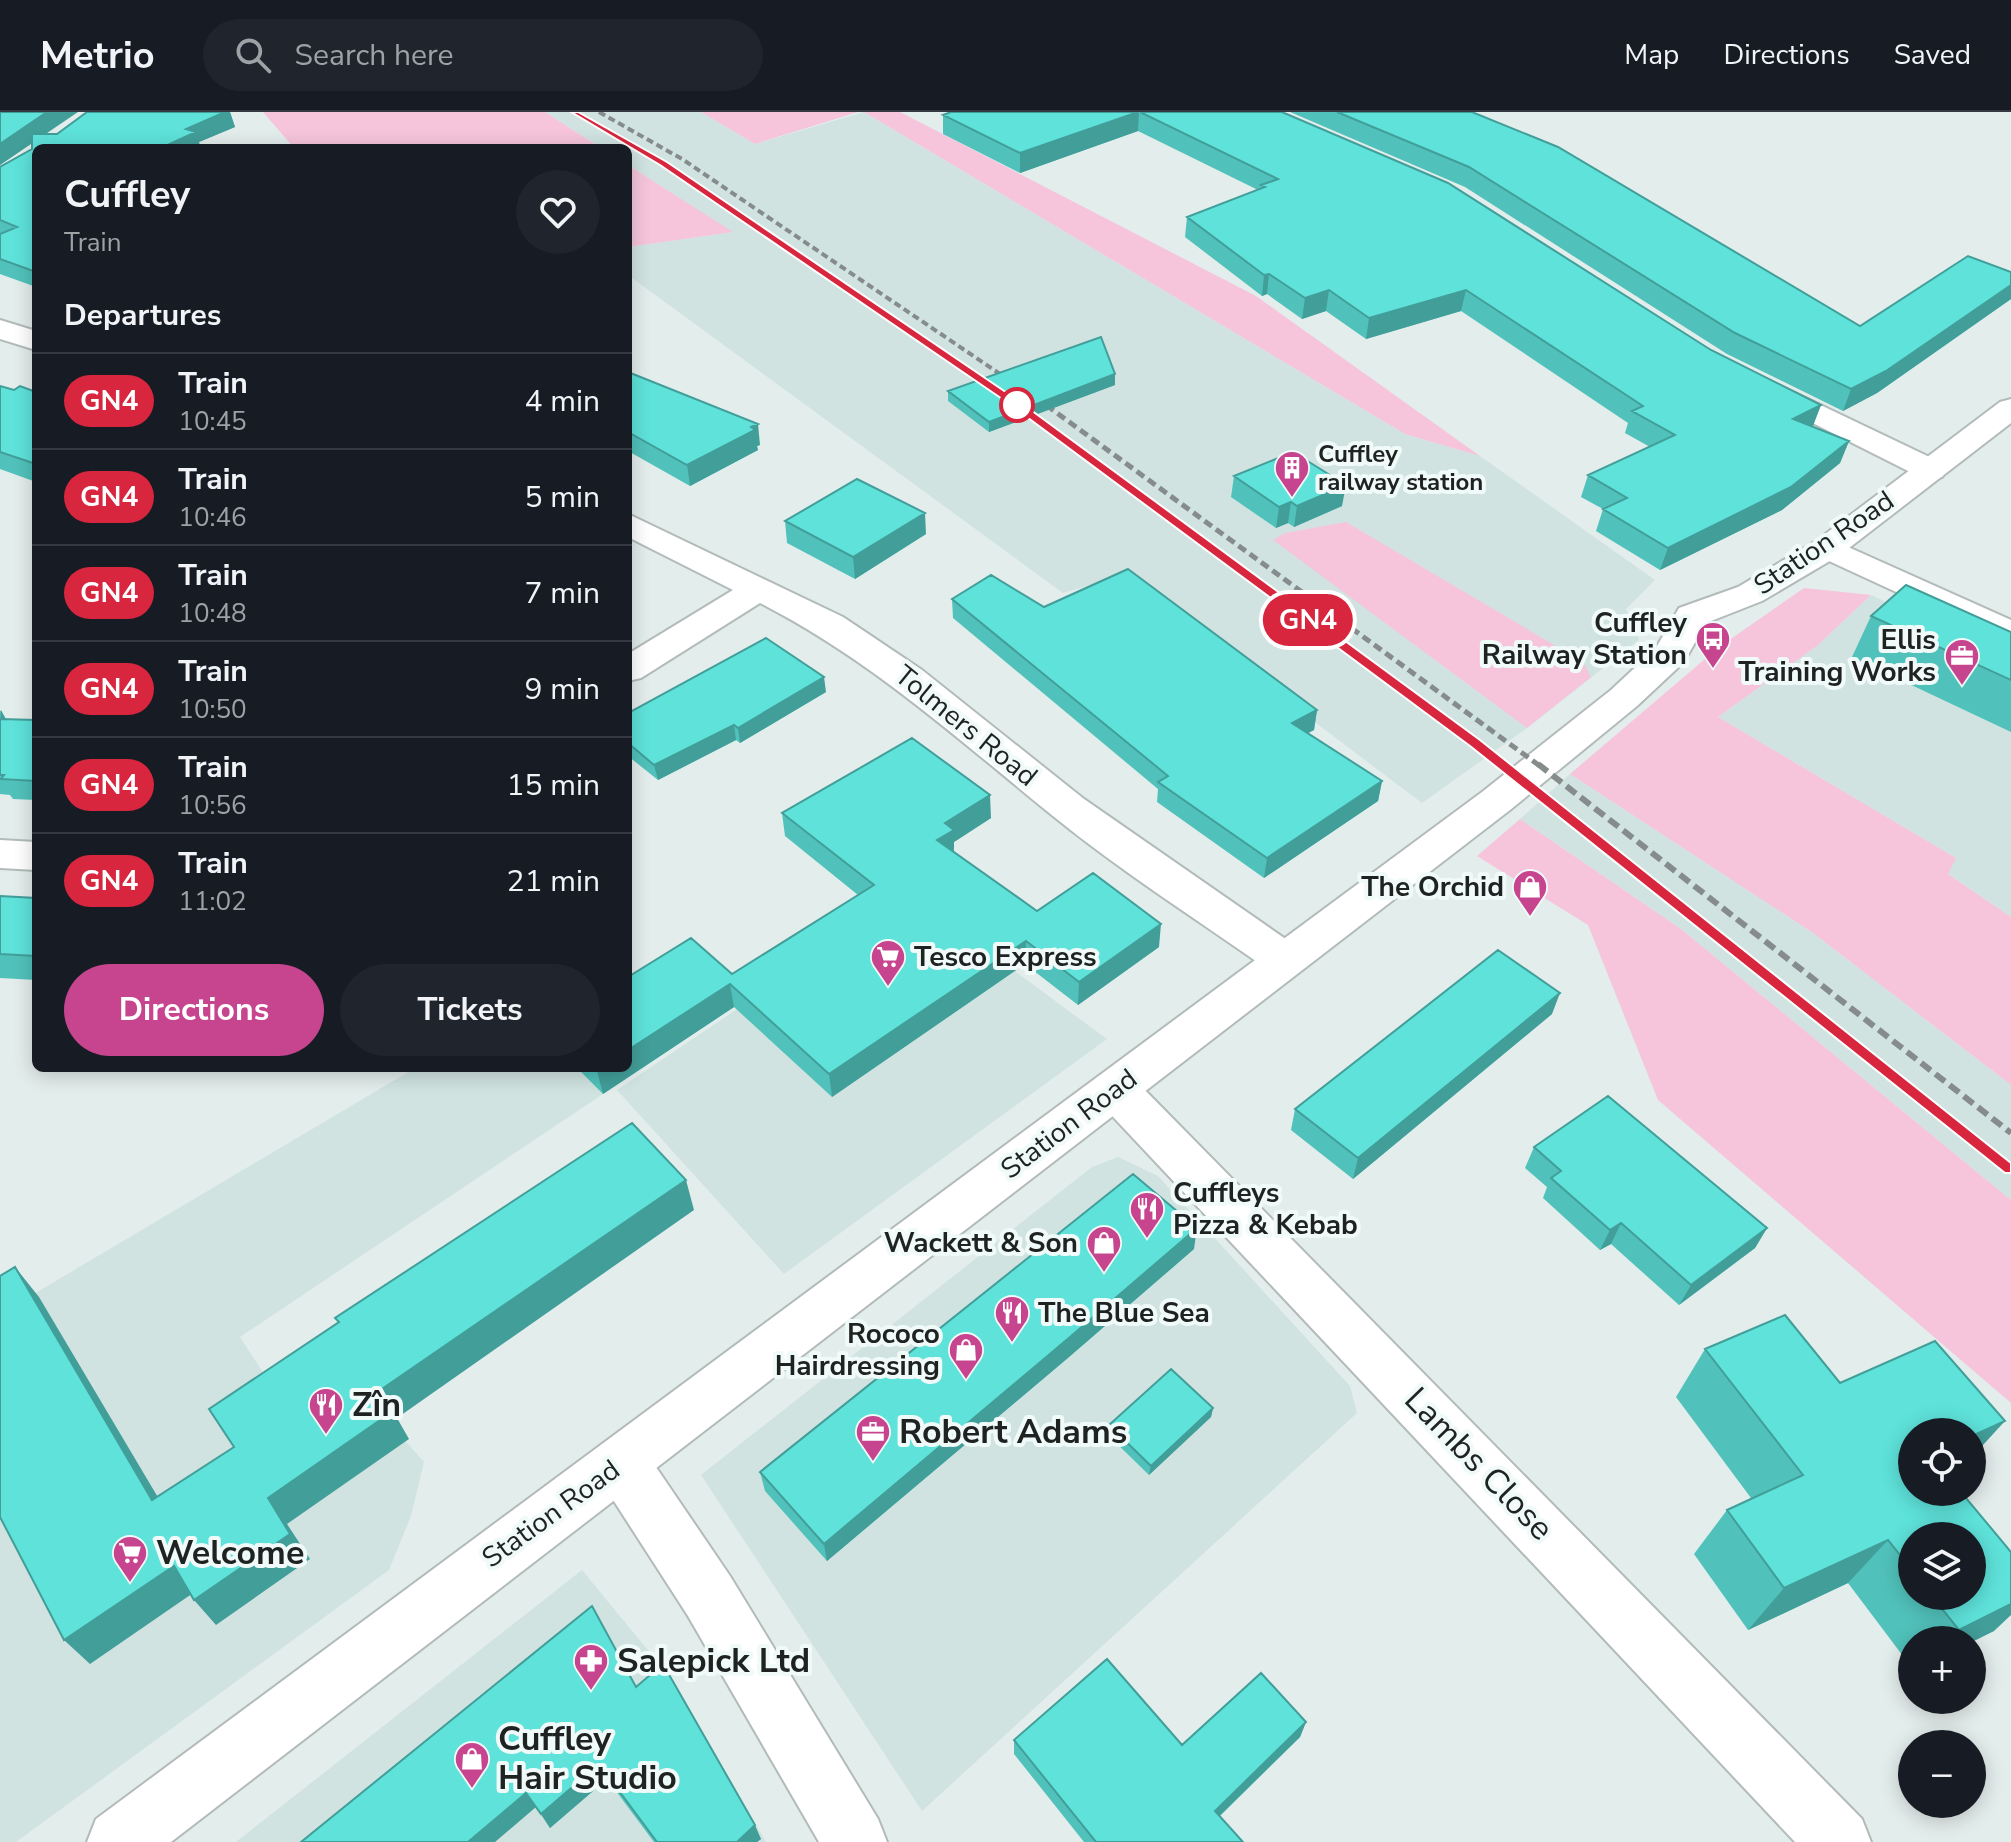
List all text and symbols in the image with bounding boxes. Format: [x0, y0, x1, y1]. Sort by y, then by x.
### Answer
search box [203, 19, 763, 91]
text: Metrio [40, 30, 155, 81]
icon: search [231, 33, 275, 77]
text: Search here [295, 35, 454, 76]
text: Map [1624, 36, 1679, 74]
text: Directions [1723, 36, 1850, 74]
text: Saved [1894, 36, 1971, 74]
text: Cuffley [64, 169, 190, 220]
button: heart [516, 170, 600, 254]
text: Train [64, 225, 121, 260]
text: Departures [64, 295, 221, 336]
text: Train [178, 363, 248, 404]
text: 4 min [525, 381, 600, 422]
text: GN4 [80, 382, 138, 420]
unlabelled marker [1000, 388, 1034, 422]
text: 10:45 [178, 404, 247, 439]
place label: Cuffley railway station [1318, 438, 1483, 498]
building icon: Cuffley railway station [1273, 449, 1311, 499]
text: Train [178, 459, 248, 500]
text: 5 min [525, 477, 600, 518]
text: GN4 [80, 478, 138, 516]
street label: Station Road [1746, 482, 1902, 604]
text: 10:46 [178, 500, 247, 535]
text: Train [178, 555, 248, 596]
text: 7 min [525, 573, 600, 614]
text: GN4 [80, 574, 138, 612]
line badge: GN4 [1262, 594, 1354, 646]
text: 10:48 [178, 596, 247, 631]
text: GN4 [1279, 601, 1337, 639]
place label: Cuffley Railway Station [1482, 604, 1687, 674]
bus stop icon: Cuffley Railway Station [1694, 620, 1732, 670]
place label: Ellis Training Works [1738, 621, 1936, 691]
office icon: Ellis Training Works [1943, 637, 1981, 687]
text: Train [178, 651, 248, 692]
street label: Tolmers Road [887, 657, 1045, 795]
text: 9 min [525, 669, 600, 710]
text: GN4 [80, 670, 138, 708]
text: 10:50 [178, 692, 247, 727]
text: Train [178, 747, 248, 788]
text: 15 min [507, 765, 600, 806]
text: GN4 [80, 766, 138, 804]
text: 10:56 [178, 788, 247, 823]
text: Train [178, 843, 248, 884]
text: 21 min [507, 861, 600, 902]
text: GN4 [80, 862, 138, 900]
place label: The Orchid [1361, 868, 1504, 906]
shop icon: The Orchid [1511, 868, 1549, 918]
text: 11:02 [178, 884, 247, 919]
supermarket icon: Tesco Express [869, 938, 907, 988]
place label: Tesco Express [914, 938, 1097, 976]
button: Directions [64, 964, 324, 1056]
button: Tickets [340, 964, 600, 1056]
street label: Station Road [993, 1060, 1145, 1188]
place label: Cuffleys Pizza & Kebab [1173, 1174, 1358, 1244]
restaurant icon: Cuffleys Pizza & Kebab [1128, 1190, 1166, 1240]
place label: Wackett & Son [884, 1224, 1078, 1262]
shop icon: Wackett & Son [1085, 1224, 1123, 1274]
restaurant icon: The Blue Sea [993, 1294, 1031, 1344]
place label: The Blue Sea [1038, 1294, 1210, 1332]
place label: Rococo Hairdressing [775, 1315, 940, 1385]
shop icon: Rococo Hairdressing [947, 1331, 985, 1381]
street label: Lambs Close [1394, 1377, 1564, 1551]
place label: Zîn [352, 1382, 401, 1428]
restaurant icon: Zîn [307, 1386, 345, 1436]
place label: Robert Adams [899, 1409, 1127, 1455]
office icon: Robert Adams [854, 1413, 892, 1463]
map controls [1898, 1418, 1986, 1818]
button: locate [1898, 1418, 1986, 1506]
street label: Station Road [474, 1451, 628, 1577]
button: layers [1898, 1522, 1986, 1610]
place label: Welcome [156, 1530, 304, 1576]
supermarket icon: Welcome [111, 1534, 149, 1584]
button: + [1898, 1626, 1986, 1714]
place label: Salepick Ltd [617, 1638, 810, 1684]
pharmacy icon: Salepick Ltd [572, 1642, 610, 1692]
place label: Cuffley Hair Studio [498, 1716, 677, 1801]
button: − [1898, 1730, 1986, 1818]
shop icon: Cuffley Hair Studio [453, 1740, 491, 1790]

